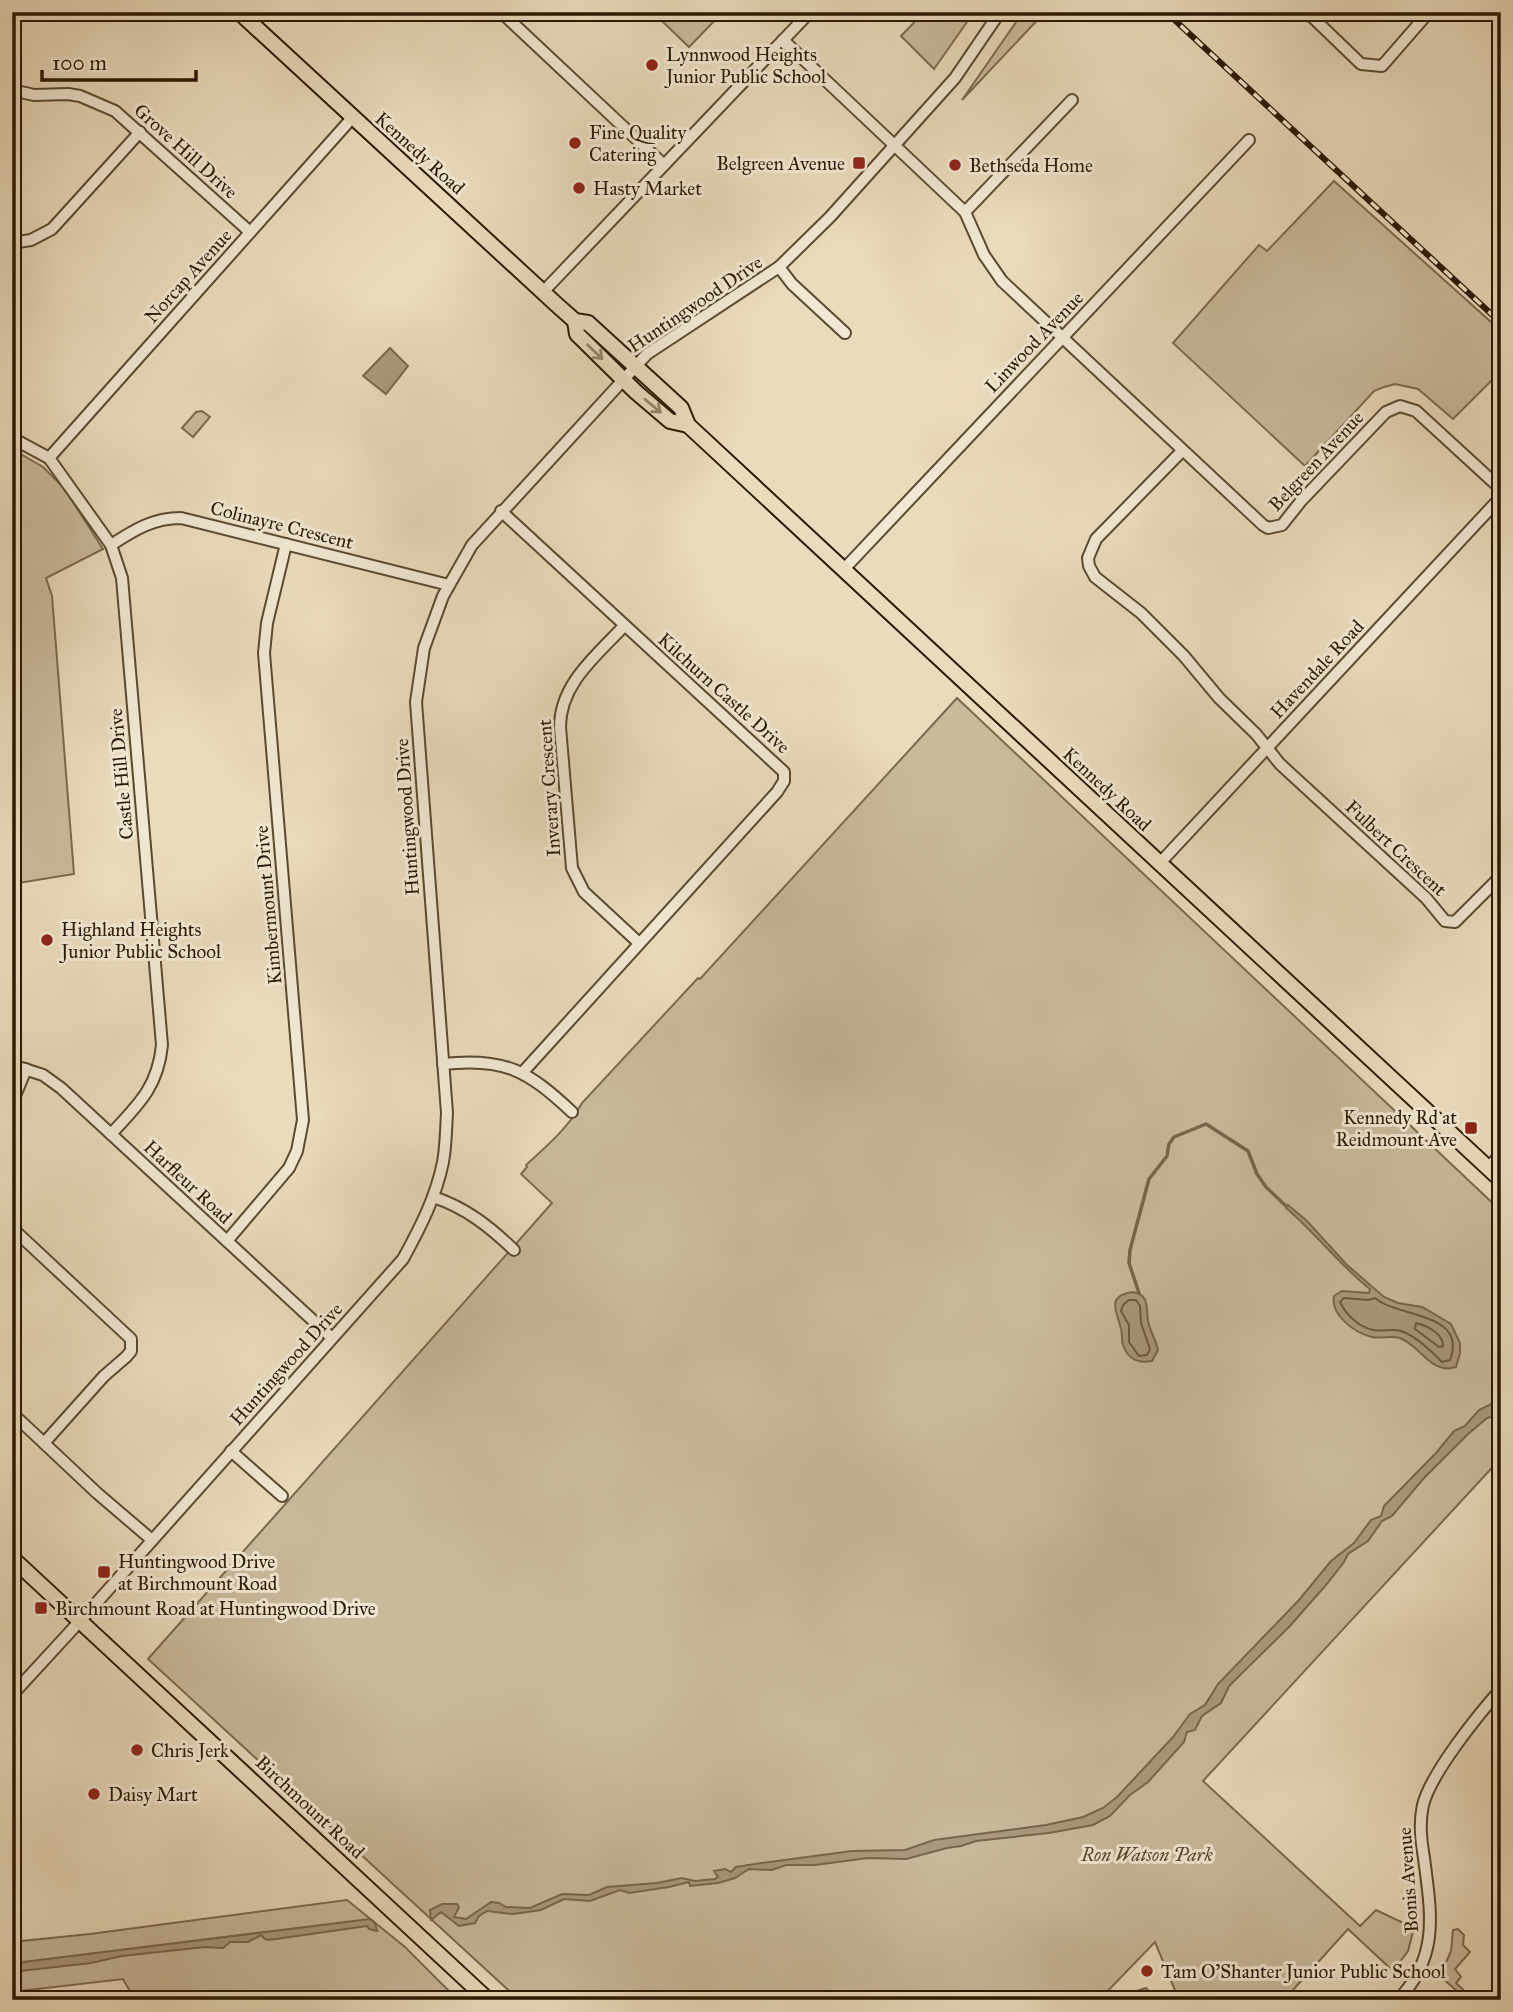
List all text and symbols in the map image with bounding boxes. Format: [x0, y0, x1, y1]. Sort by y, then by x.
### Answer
scale bar [42, 38, 196, 82]
place label: Lynnwood Heights Junior Public School [664, 43, 827, 89]
text: 100 m [52, 50, 107, 76]
marker: Lynnwood Heights Junior Public School [644, 57, 660, 73]
street label: Grove Hill Drive [130, 99, 243, 204]
street label: Kennedy Road [370, 107, 470, 200]
place label: Fine Quality Catering [589, 121, 688, 167]
marker: Fine Quality Catering [567, 135, 583, 151]
place label: Belgreen Avenue [716, 152, 845, 176]
place label: Bethseda Home [969, 154, 1093, 177]
marker: Belgreen Avenue [851, 155, 867, 171]
marker: Bethseda Home [947, 157, 963, 173]
place label: Hasty Market [593, 177, 702, 200]
marker: Hasty Market [571, 180, 587, 196]
street label: Norcap Avenue [140, 224, 236, 328]
street label: Huntingwood Drive [623, 250, 767, 358]
street label: Linwood Avenue [980, 287, 1088, 397]
one-way arrow [586, 343, 603, 360]
one-way arrow [644, 398, 662, 414]
street label: Belgreen Avenue [1264, 406, 1369, 517]
street label: Colinayre Crescent [208, 496, 356, 554]
street label: Havendale Road [1265, 615, 1369, 723]
street label: Kilchurn Castle Drive [653, 628, 795, 758]
street label: Castle Hill Drive [104, 707, 138, 841]
street label: Inverary Crescent [533, 718, 565, 858]
street label: Huntingwood Drive [390, 738, 425, 896]
street label: Kennedy Road [1058, 742, 1156, 836]
street label: Fulbert Crescent [1341, 795, 1452, 901]
street label: Kimbermount Drive [250, 824, 286, 985]
place label: Highland Heights Junior Public School [59, 918, 222, 964]
marker: Highland Heights Junior Public School [39, 932, 55, 948]
place label: Kennedy Rd at Reidmount Ave [1336, 1106, 1457, 1151]
marker: Kennedy Rd at Reidmount Ave [1463, 1120, 1479, 1136]
street label: Harfleur Road [139, 1135, 237, 1229]
street label: Huntingwood Drive [225, 1298, 348, 1431]
place label: Huntingwood Drive at Birchmount Road [118, 1550, 278, 1595]
marker: Huntingwood Drive at Birchmount Road [96, 1564, 112, 1580]
place label: Birchmount Road at Huntingwood Drive [55, 1597, 376, 1621]
marker: Birchmount Road at Huntingwood Drive [33, 1600, 49, 1616]
place label: Chris Jerk [151, 1739, 229, 1763]
marker: Chris Jerk [129, 1742, 145, 1758]
street label: Birchmount Road [251, 1751, 370, 1864]
place label: Daisy Mart [108, 1783, 198, 1806]
marker: Daisy Mart [86, 1786, 102, 1802]
street label: Bonis Avenue [1393, 1826, 1423, 1934]
park label: Ron Watson Park [1080, 1843, 1213, 1866]
place label: Tam O'Shanter Junior Public School [1161, 1960, 1447, 1984]
marker: Tam O'Shanter Junior Public School [1139, 1963, 1155, 1979]

